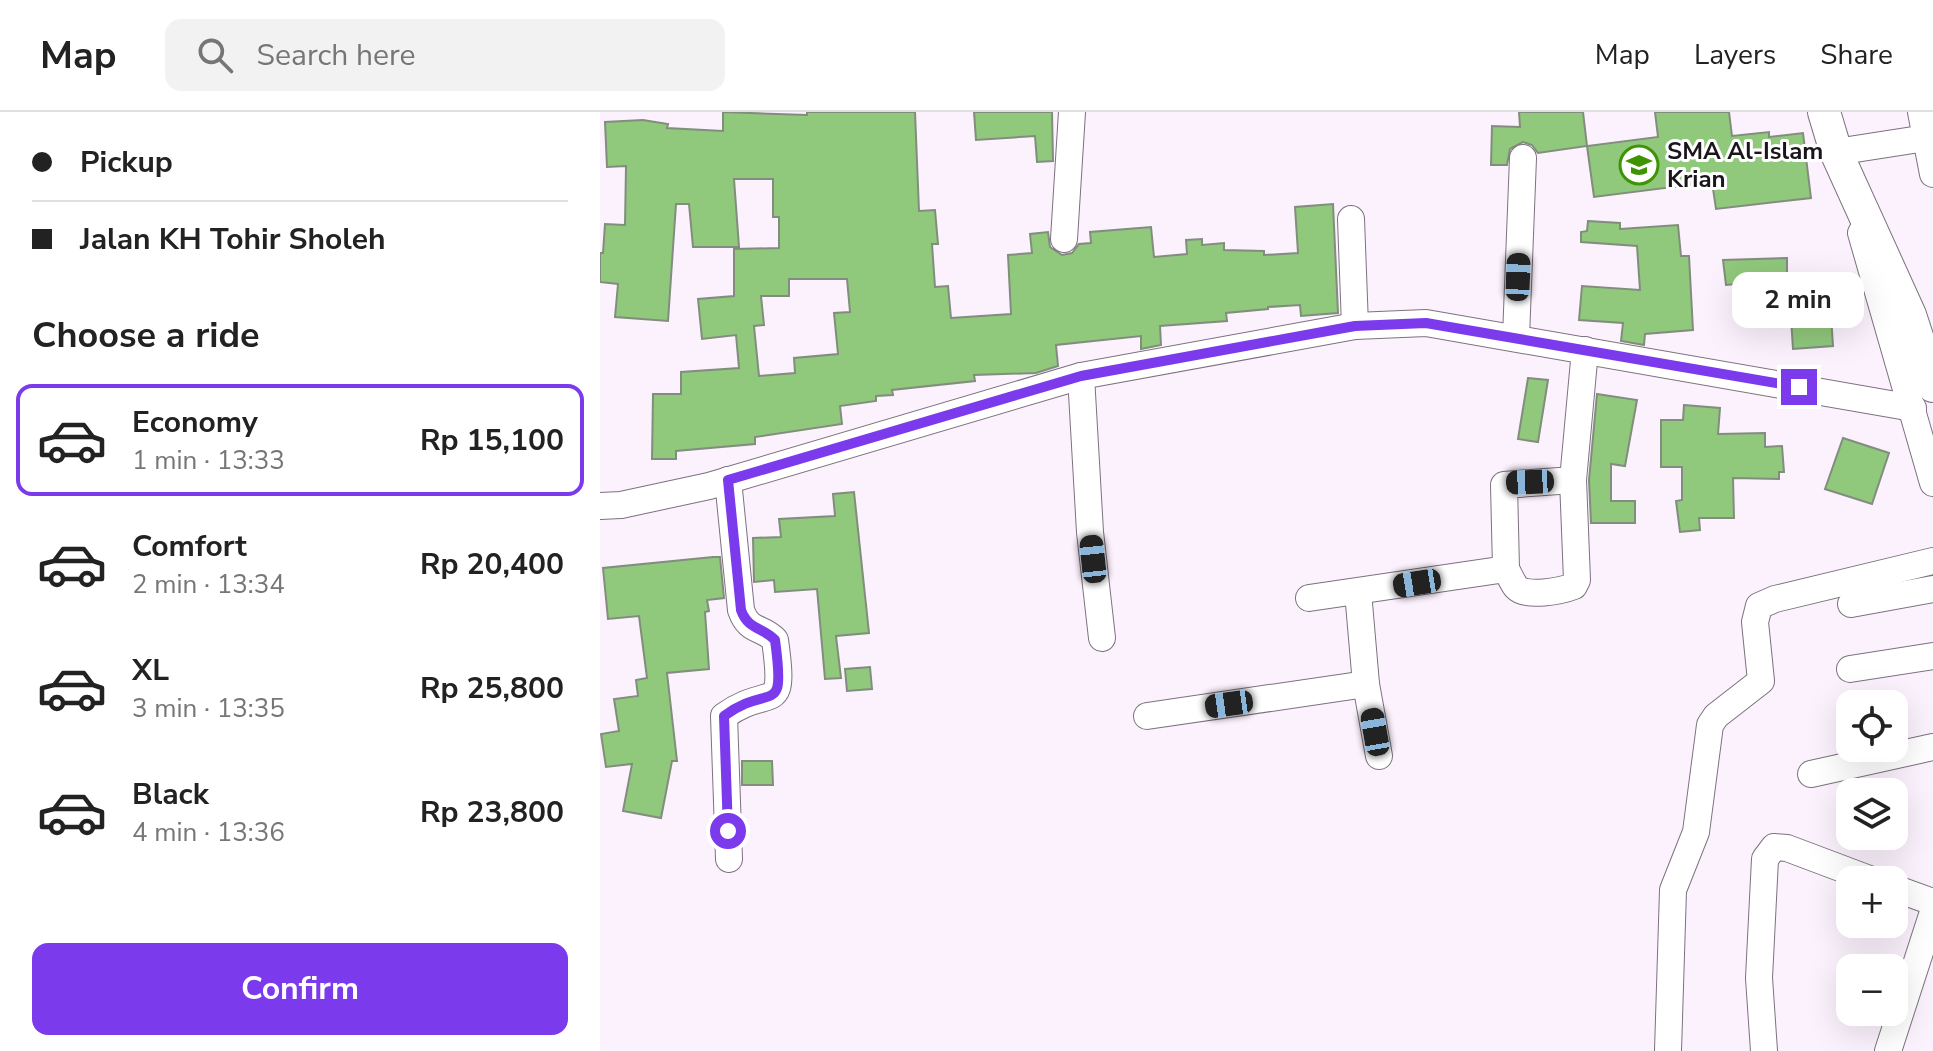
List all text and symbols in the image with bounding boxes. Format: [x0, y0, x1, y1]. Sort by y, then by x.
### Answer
search box [165, 19, 725, 91]
text: Map [40, 30, 117, 81]
icon: search [193, 33, 237, 77]
text: Search here [257, 35, 416, 76]
text: Map [1595, 36, 1650, 74]
text: Layers [1694, 36, 1776, 74]
text: Share [1820, 36, 1893, 74]
place label: SMA Al-Islam Krian [1667, 135, 1823, 195]
text: Pickup [80, 142, 173, 183]
school or university icon: SMA Al-Islam Krian [1618, 144, 1660, 186]
text: Jalan KH Tohir Sholeh [80, 219, 386, 260]
car [1505, 253, 1531, 301]
callout: 2 min [1733, 271, 1865, 327]
text: 2 min [1764, 282, 1832, 317]
text: Choose a ride [32, 311, 260, 360]
route end [1781, 369, 1817, 405]
text: Economy [132, 402, 258, 443]
icon: car [36, 404, 108, 476]
text: Rp 15,100 [420, 420, 564, 461]
text: 1 min · 13:33 [132, 443, 285, 478]
car [1506, 469, 1554, 495]
text: Comfort [132, 526, 247, 567]
icon: car [36, 528, 108, 600]
car [1079, 534, 1107, 584]
text: Rp 20,400 [420, 544, 564, 585]
text: 2 min · 13:34 [132, 567, 285, 602]
car [1391, 567, 1443, 599]
text: XL [132, 650, 169, 691]
icon: car [36, 652, 108, 724]
text: Rp 25,800 [420, 668, 564, 709]
car [1204, 689, 1254, 719]
map controls [1836, 690, 1908, 1026]
button: locate [1836, 690, 1908, 762]
text: 3 min · 13:35 [132, 691, 285, 726]
car [1359, 706, 1391, 758]
text: Black [132, 774, 209, 815]
icon: car [36, 776, 108, 848]
button: layers [1836, 778, 1908, 850]
text: Rp 23,800 [420, 792, 564, 833]
route start [710, 813, 746, 849]
text: 4 min · 13:36 [132, 815, 285, 850]
button: + [1836, 866, 1908, 938]
button: Confirm [32, 943, 568, 1035]
button: − [1836, 954, 1908, 1026]

